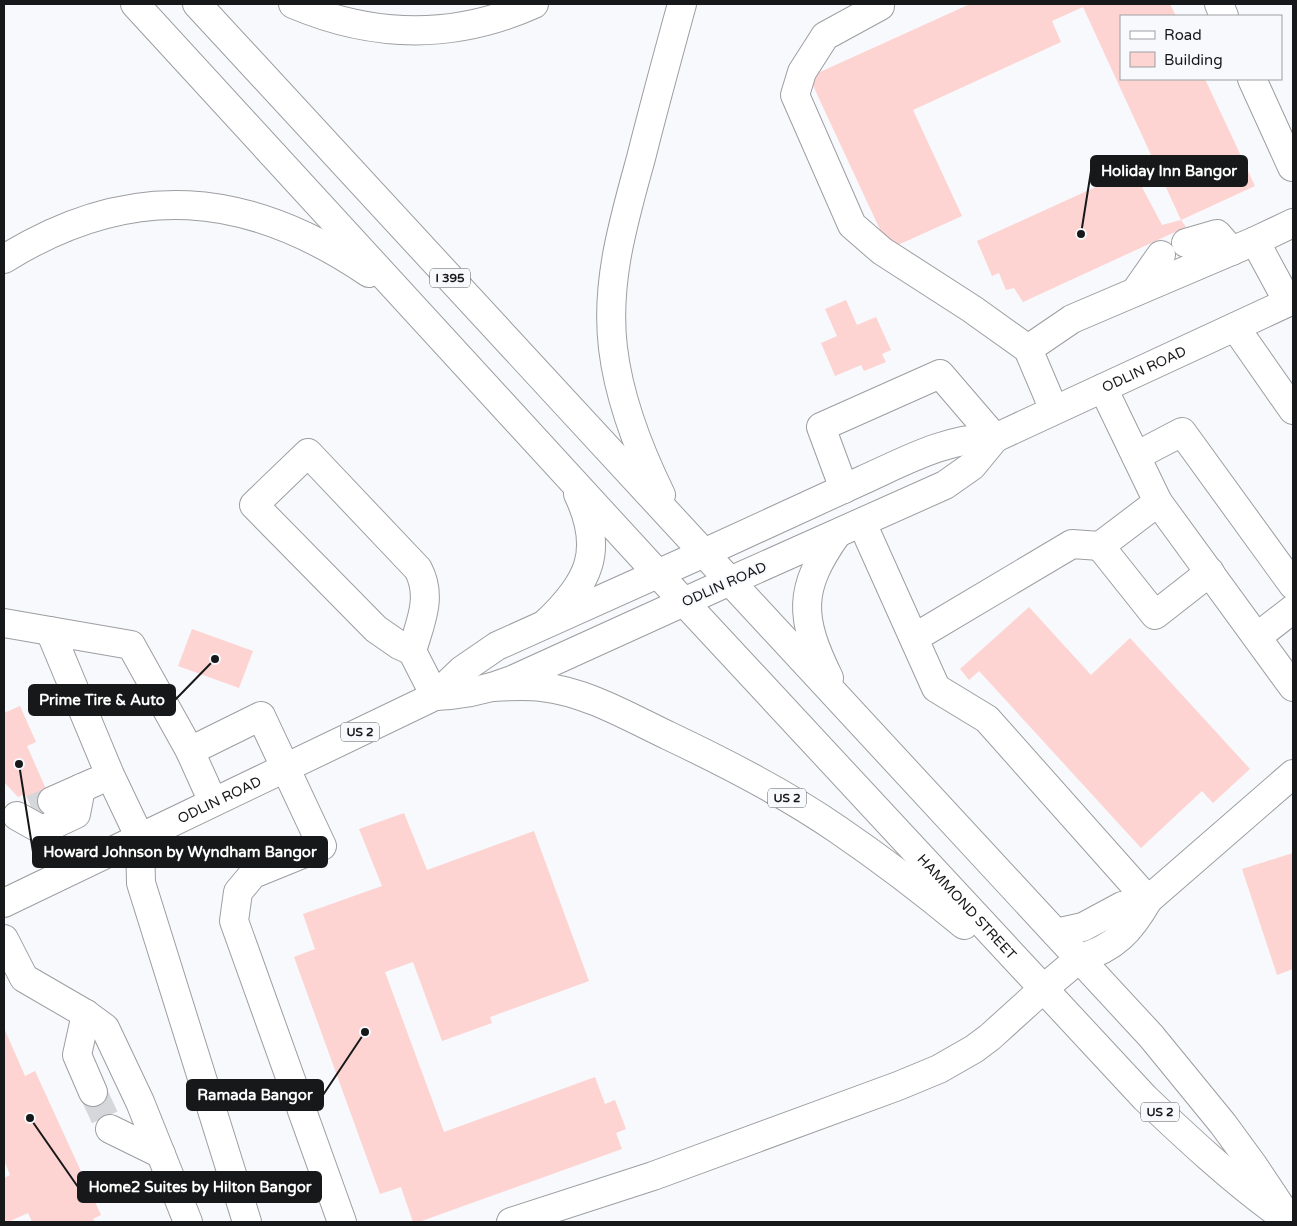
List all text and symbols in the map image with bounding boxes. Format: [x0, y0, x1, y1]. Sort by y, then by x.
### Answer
legend [1120, 15, 1282, 80]
text: Road [1164, 26, 1202, 44]
text: Building [1164, 51, 1223, 69]
callout: Holiday Inn Bangor [1091, 156, 1247, 186]
text: Holiday Inn Bangor [1101, 162, 1237, 181]
road number: I 395 [430, 268, 470, 288]
street label: ODLIN ROAD [1099, 343, 1189, 396]
street label: ODLIN ROAD [679, 558, 769, 611]
callout: Prime Tire & Auto [29, 685, 175, 715]
text: Prime Tire & Auto [39, 691, 165, 709]
road number: US 2 [341, 722, 379, 742]
street label: ODLIN ROAD [175, 773, 264, 827]
road number: US 2 [768, 788, 806, 808]
callout: Howard Johnson by Wyndham Bangor [33, 837, 327, 867]
text: Howard Johnson by Wyndham Bangor [43, 843, 317, 862]
street label: HAMMOND STREET [914, 851, 1020, 964]
callout: Ramada Bangor [187, 1080, 323, 1110]
text: Ramada Bangor [197, 1086, 313, 1105]
road number: US 2 [1141, 1102, 1179, 1122]
callout: Home2 Suites by Hilton Bangor [78, 1172, 321, 1202]
text: Home2 Suites by Hilton Bangor [88, 1178, 312, 1197]

